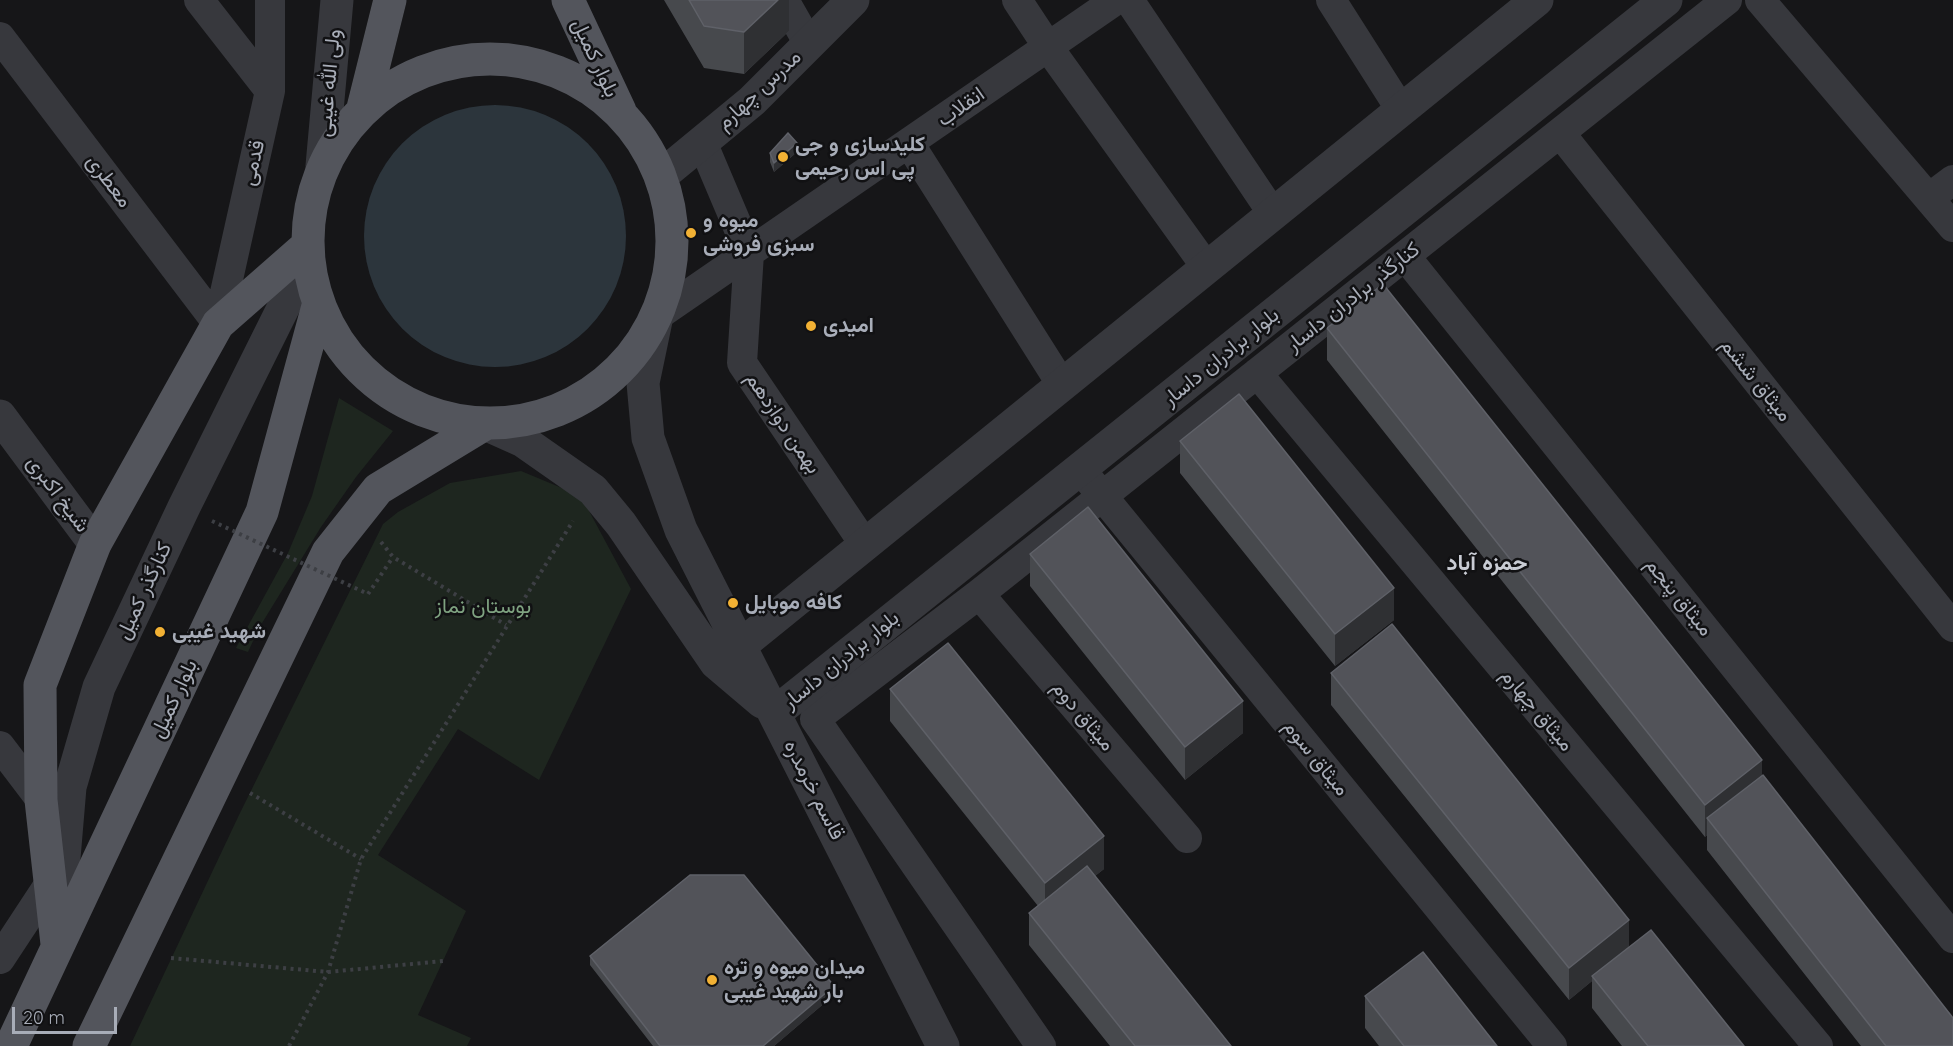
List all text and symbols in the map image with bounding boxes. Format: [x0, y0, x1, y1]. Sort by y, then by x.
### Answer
street label: بلوار کمیل [566, 15, 624, 101]
street label: ولی الله غیبی [312, 28, 346, 138]
street label: مدرس چهارم [711, 44, 807, 136]
street label: انقلاب [932, 82, 990, 132]
place label: کلیدسازی و جی پی اس رحیمی [795, 132, 925, 182]
street label: قدمی [236, 138, 270, 188]
street label: معطری [81, 149, 137, 213]
marker: کلیدسازی و جی پی اس رحیمی [776, 150, 790, 164]
place label: میوه و سبزی فروشی [703, 208, 815, 258]
marker: میوه و سبزی فروشی [684, 226, 698, 240]
street label: کنارگذر برادران داسار [1281, 237, 1425, 357]
street label: بلوار برادران داسار [1158, 302, 1284, 412]
place label: امیدی [823, 313, 874, 339]
marker: امیدی [804, 319, 818, 333]
street label: میثاق ششم [1715, 333, 1797, 427]
street label: بهمن دوازدهم [740, 367, 826, 479]
street label: شیخ اکبری [21, 451, 95, 537]
street label: کنارگذر کمیل [111, 538, 177, 644]
district label: حمزه آباد [1447, 550, 1527, 576]
street label: میثاق پنجم [1640, 553, 1718, 641]
place label: کافه موبایل [745, 590, 842, 616]
park label: بوستان نماز [435, 594, 531, 620]
marker: کافه موبایل [726, 596, 740, 610]
street label: بلوار برادران داسار [778, 605, 904, 715]
place label: شهید غیبی [172, 619, 266, 645]
marker: شهید غیبی [153, 625, 167, 639]
street label: بلوار کمیل [145, 656, 203, 742]
street label: میثاق چهارم [1495, 663, 1579, 757]
street label: میثاق دوم [1046, 676, 1120, 756]
street label: میثاق سوم [1278, 715, 1354, 801]
street label: قاسم خرمدره [778, 736, 850, 844]
place label: میدان میوه و تره بار شهید غیبی [724, 955, 865, 1005]
marker: میدان میوه و تره بار شهید غیبی [705, 973, 719, 987]
scale bar [15, 995, 120, 1033]
text: 20 m [23, 1006, 65, 1029]

